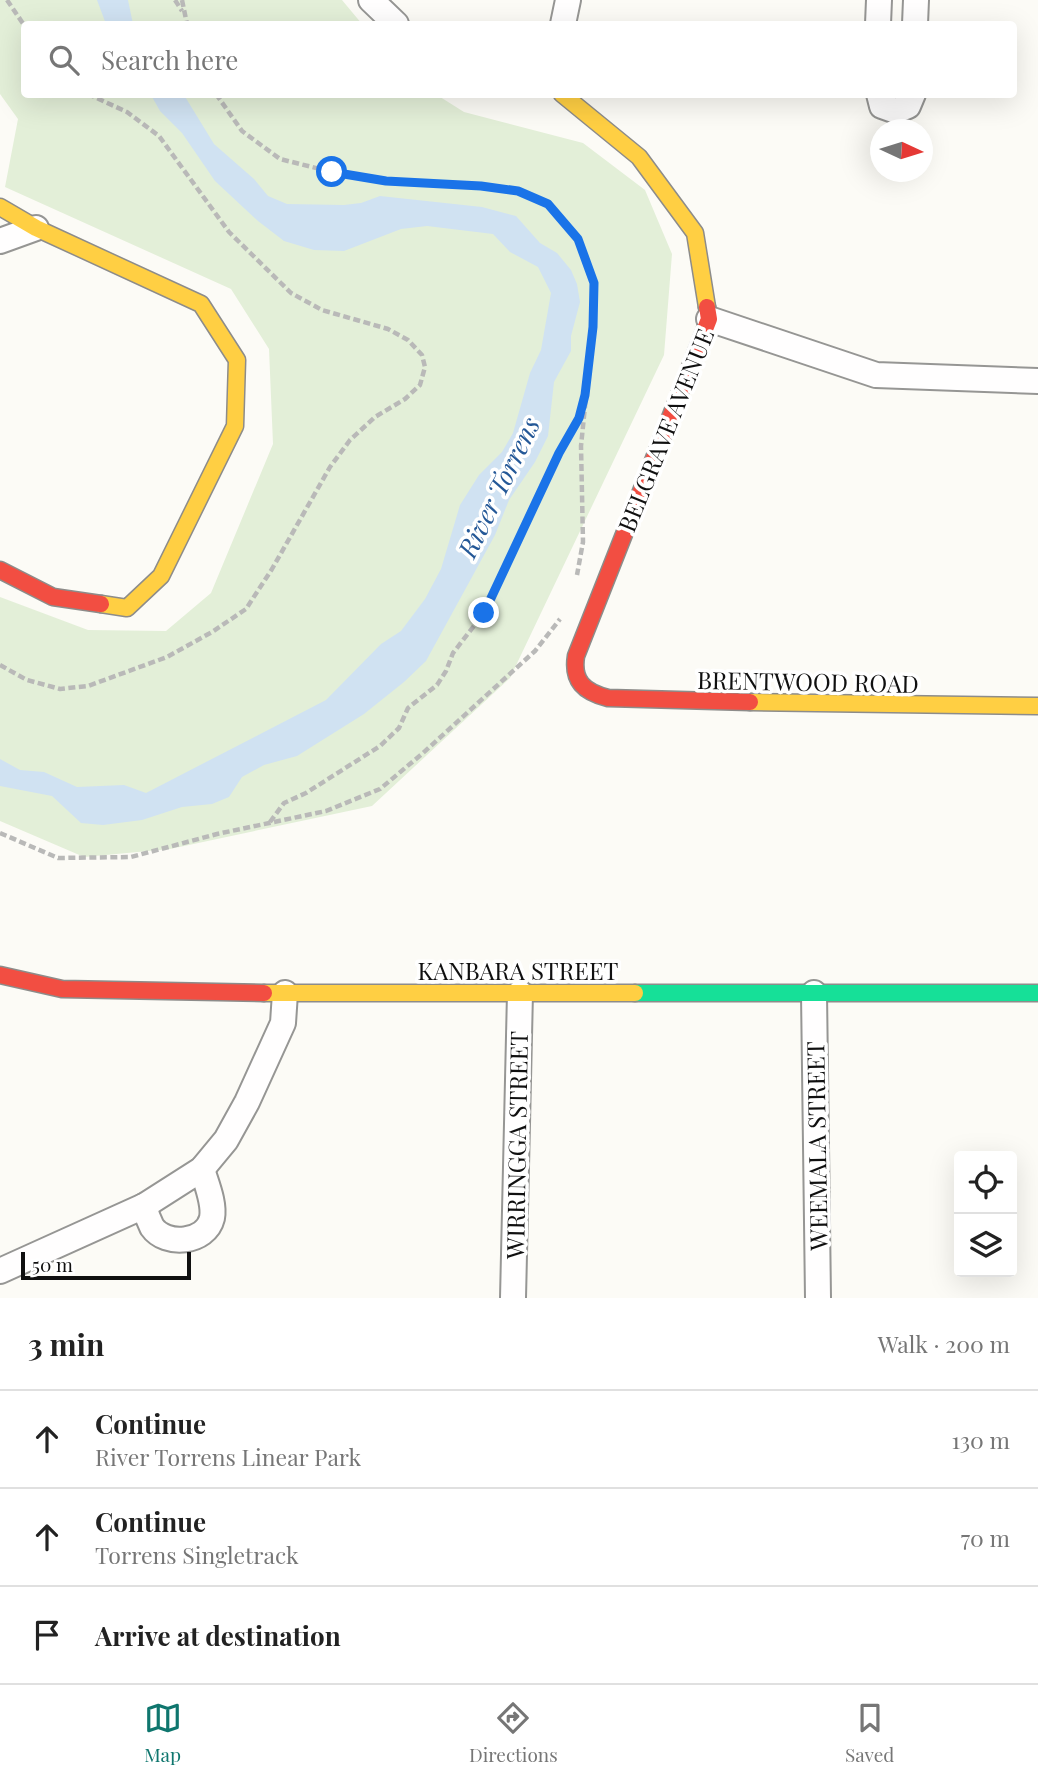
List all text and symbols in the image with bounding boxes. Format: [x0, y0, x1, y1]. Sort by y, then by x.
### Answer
search box [21, 21, 1017, 98]
icon: search [45, 41, 83, 79]
text: Search here [101, 42, 238, 77]
north arrow [870, 119, 933, 182]
route start [316, 156, 347, 187]
street label: BELGRAVE AVENUE [610, 324, 720, 536]
water label: River Torrens [448, 411, 547, 564]
route end [468, 597, 499, 628]
street label: BRENTWOOD ROAD [697, 663, 919, 699]
street label: KANBARA STREET [418, 954, 619, 986]
street label: WIRRINGGA STREET [498, 1031, 534, 1260]
street label: WEEMALA STREET [798, 1041, 834, 1252]
map controls [954, 1151, 1017, 1277]
button: locate [954, 1151, 1017, 1214]
button: layers [954, 1214, 1017, 1277]
scale bar [21, 1249, 191, 1281]
text: 50 m [32, 1251, 73, 1277]
text: 3 min [28, 1324, 104, 1364]
text: Walk · 200 m [878, 1328, 1010, 1359]
text: Continue [95, 1406, 206, 1441]
icon: ahead [28, 1420, 66, 1458]
text: 130 m [952, 1424, 1010, 1455]
text: River Torrens Linear Park [95, 1441, 361, 1472]
text: Continue [95, 1504, 206, 1539]
icon: ahead [28, 1518, 66, 1556]
text: 70 m [961, 1522, 1010, 1553]
text: Torrens Singletrack [95, 1539, 299, 1570]
icon: arrive [28, 1616, 66, 1654]
text: Arrive at destination [95, 1618, 341, 1653]
tab: Map [144, 1699, 182, 1767]
tab: Directions [469, 1699, 558, 1767]
tab: Saved [845, 1699, 894, 1767]

